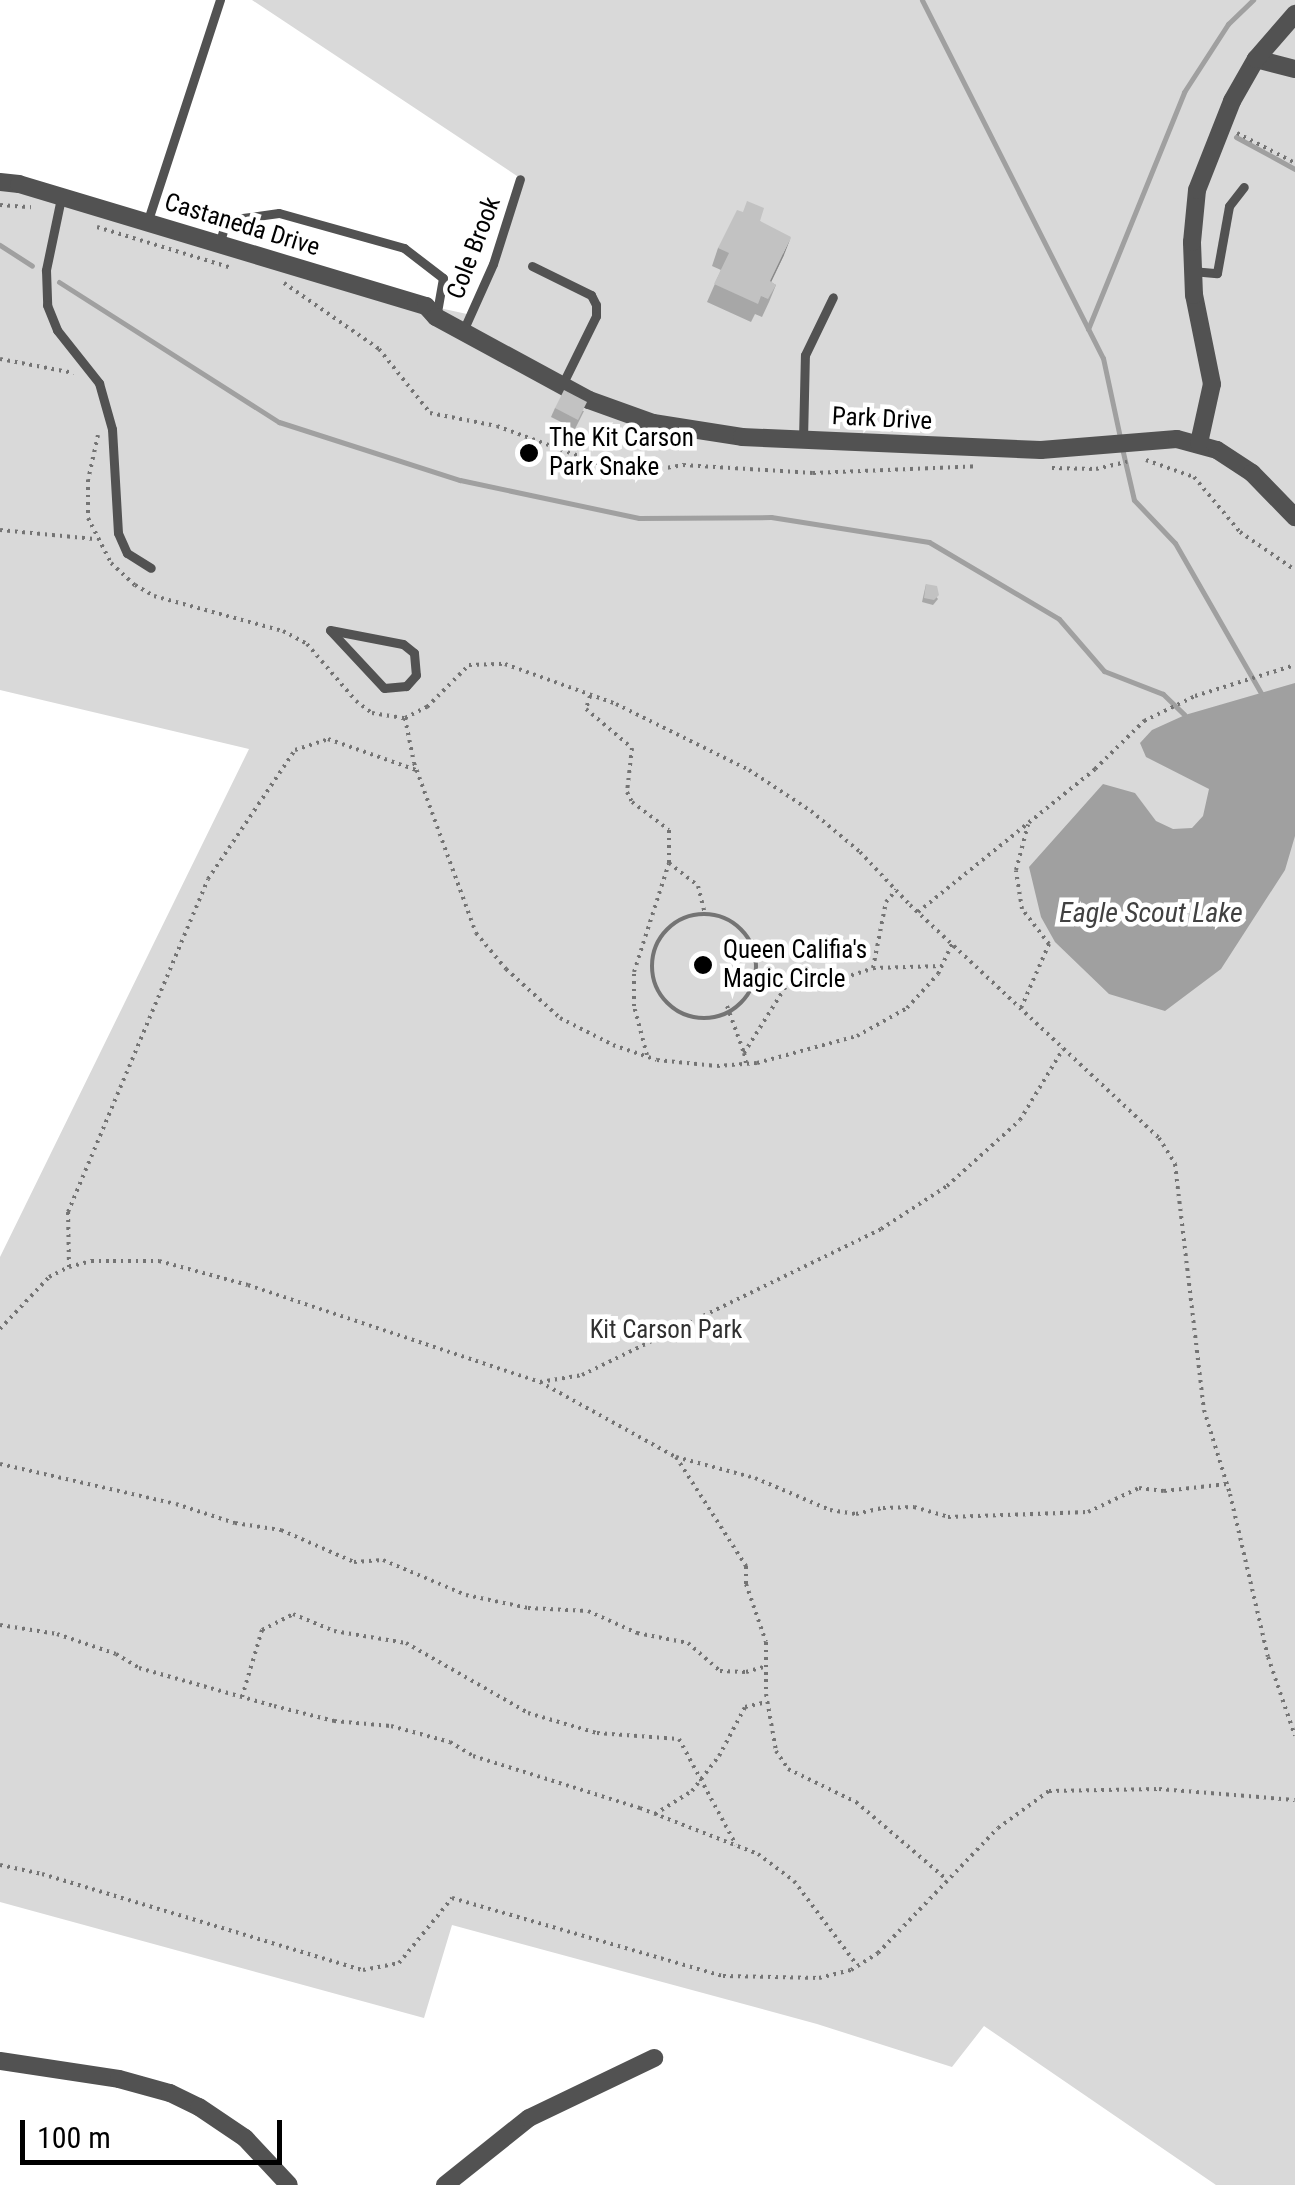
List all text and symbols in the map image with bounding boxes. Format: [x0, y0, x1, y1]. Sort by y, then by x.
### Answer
street label: Castaneda Drive [161, 187, 323, 263]
street label: Cole Brook [441, 193, 507, 303]
street label: Park Drive [831, 401, 933, 437]
place label: The Kit Carson Park Snake [549, 424, 694, 483]
marker: The Kit Carson Park Snake [518, 442, 540, 464]
water label: Eagle Scout Lake [1059, 896, 1243, 930]
place label: Queen Califia's Magic Circle [723, 936, 867, 995]
marker: Queen Califia's Magic Circle [692, 954, 714, 976]
park label: Kit Carson Park [590, 1315, 742, 1345]
scale bar [25, 2100, 288, 2162]
text: 100 m [37, 2120, 111, 2155]

